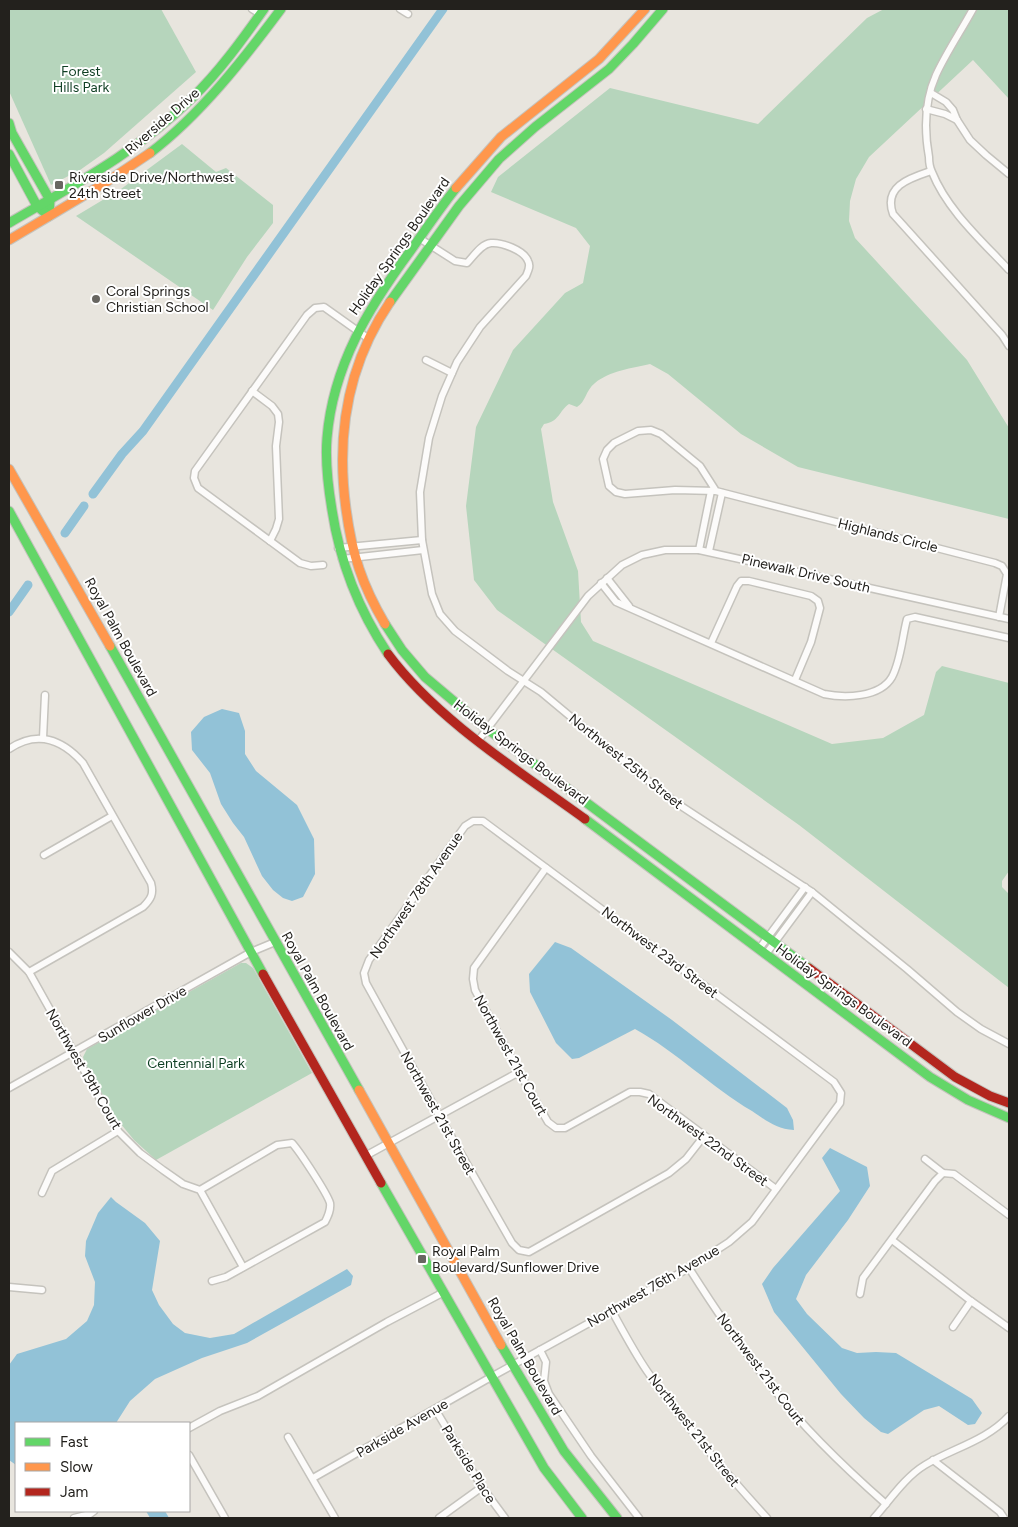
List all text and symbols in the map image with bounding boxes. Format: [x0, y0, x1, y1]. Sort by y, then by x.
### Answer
park label: Forest Hills Park [53, 63, 109, 96]
street label: Riverside Drive [122, 84, 203, 158]
place label: Riverside Drive/Northwest 24th Street [69, 169, 234, 202]
street label: Holiday Springs Boulevard [345, 174, 453, 318]
marker: Riverside Drive/Northwest 24th Street [53, 179, 65, 191]
place label: Coral Springs Christian School [106, 283, 209, 316]
marker: Coral Springs Christian School [90, 293, 102, 305]
street label: Highlands Circle [836, 515, 940, 556]
street label: Pinewalk Drive South [740, 550, 872, 597]
street label: Royal Palm Boulevard [81, 575, 160, 700]
street label: Holiday Springs Boulevard [450, 696, 591, 809]
street label: Northwest 25th Street [565, 710, 686, 813]
street label: Northwest 78th Avenue [366, 829, 467, 962]
street label: Northwest 23rd Street [598, 903, 721, 1002]
street label: Royal Palm Boulevard [278, 929, 357, 1054]
street label: Holiday Springs Boulevard [772, 940, 915, 1051]
street label: Sunflower Drive [95, 982, 190, 1047]
street label: Northwest 21st Court [470, 992, 551, 1119]
street label: Northwest 19th Court [42, 1006, 125, 1133]
street label: Northwest 21st Street [397, 1049, 479, 1178]
park label: Centennial Park [147, 1055, 245, 1072]
street label: Northwest 22nd Street [644, 1091, 771, 1190]
street label: Northwest 76th Avenue [584, 1241, 723, 1331]
place label: Royal Palm Boulevard/Sunflower Drive [432, 1243, 599, 1276]
marker: Royal Palm Boulevard/Sunflower Drive [416, 1253, 428, 1265]
street label: Royal Palm Boulevard [484, 1294, 565, 1418]
street label: Northwest 21st Court [713, 1310, 808, 1428]
street label: Northwest 21st Street [644, 1371, 743, 1490]
street label: Parkside Avenue [353, 1395, 451, 1462]
legend [15, 1422, 190, 1512]
street label: Parkside Place [438, 1422, 500, 1507]
text: Fast [60, 1433, 89, 1451]
text: Slow [60, 1458, 93, 1476]
text: Jam [60, 1483, 88, 1501]

